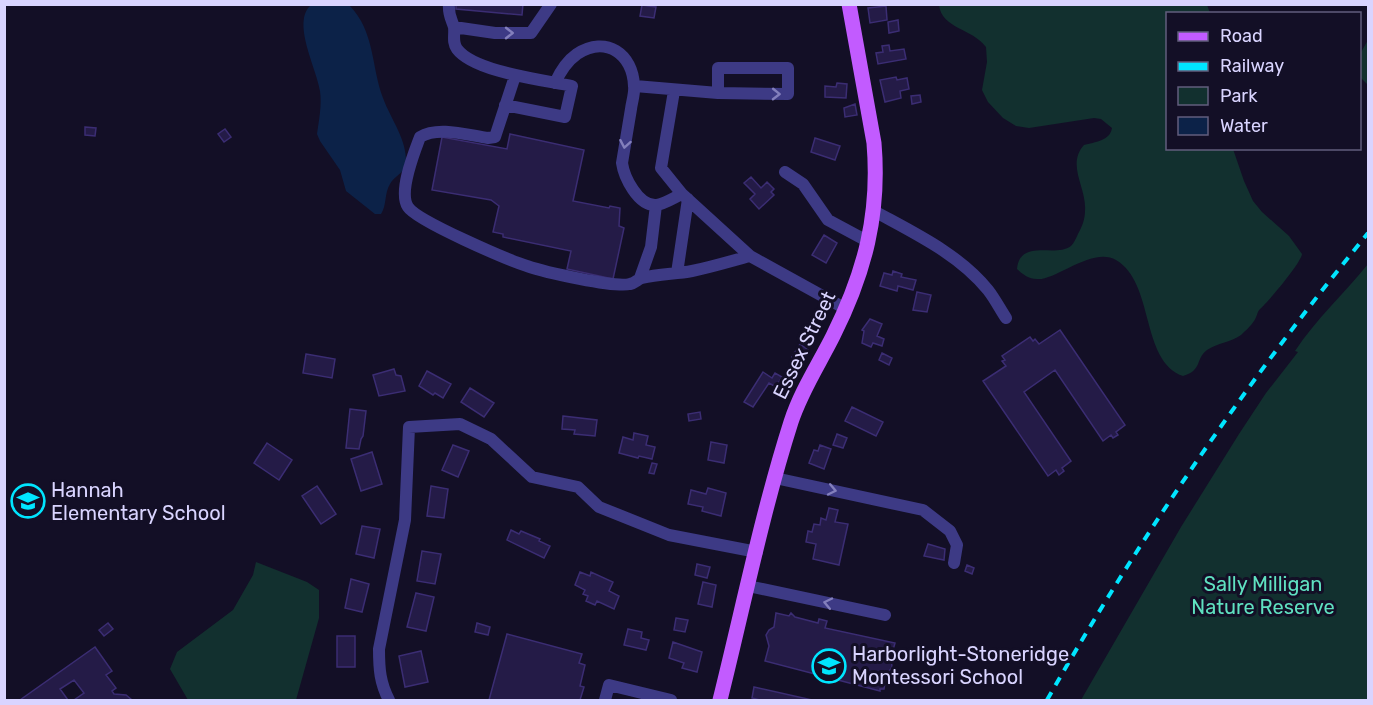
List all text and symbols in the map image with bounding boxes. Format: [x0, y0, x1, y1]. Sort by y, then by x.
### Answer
legend [1166, 12, 1361, 150]
text: Road [1220, 25, 1263, 47]
one-way arrow [505, 27, 514, 39]
text: Railway [1220, 55, 1284, 77]
text: Park [1220, 85, 1258, 107]
one-way arrow [772, 87, 781, 100]
text: Water [1220, 115, 1268, 137]
one-way arrow [619, 139, 632, 149]
street label: Essex Street [768, 287, 841, 403]
place label: Hannah Elementary School [51, 478, 226, 525]
school or university icon: Hannah Elementary School [10, 483, 46, 519]
one-way arrow [827, 483, 837, 496]
park label: Sally Milligan Nature Reserve [1191, 572, 1335, 619]
one-way arrow [823, 597, 833, 610]
place label: Harborlight-Stoneridge Montessori School [852, 642, 1069, 689]
school or university icon: Harborlight-Stoneridge Montessori School [811, 648, 847, 684]

